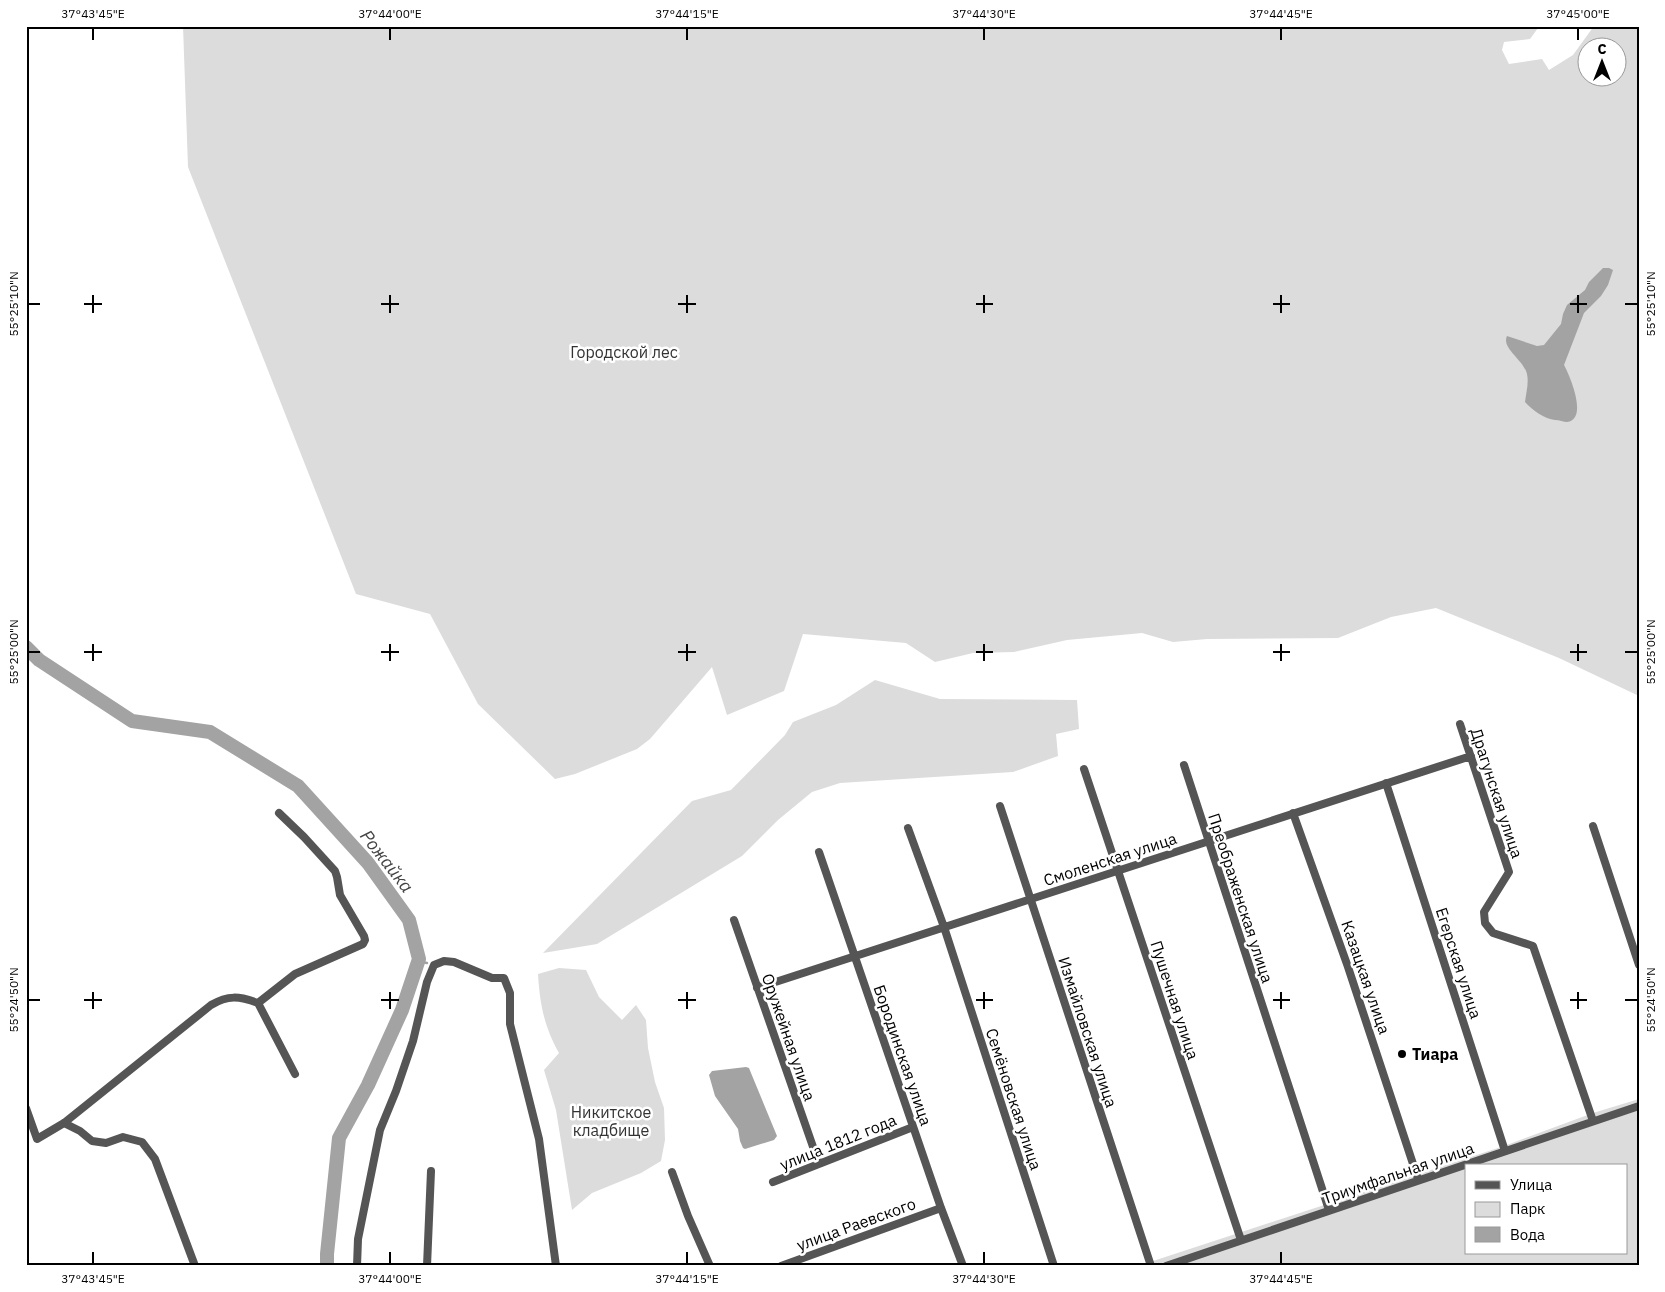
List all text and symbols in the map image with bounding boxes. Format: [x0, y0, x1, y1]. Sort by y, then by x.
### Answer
text: 37°43'45"E [61, 6, 125, 21]
text: 37°44'00"E [358, 6, 422, 21]
text: 37°44'15"E [655, 6, 719, 21]
text: 37°44'30"E [952, 6, 1016, 21]
text: 37°44'45"E [1249, 6, 1313, 21]
text: 37°45'00"E [1546, 6, 1610, 21]
north arrow [1578, 38, 1628, 88]
text: С [1597, 40, 1607, 58]
text: 55°25'10"N [6, 271, 21, 337]
text: 55°25'10"N [1643, 271, 1658, 337]
park label: Городской лес [570, 342, 678, 362]
text: 55°25'00"N [6, 619, 21, 685]
text: 55°25'00"N [1643, 619, 1658, 685]
street label: Драгунская улица [1467, 725, 1528, 861]
street label: Преображенская улица [1204, 811, 1278, 986]
water label: Рожайка [355, 825, 419, 897]
street label: Смоленская улица [1041, 828, 1180, 890]
street label: Егерская улица [1432, 905, 1487, 1022]
street label: Казацкая улица [1337, 917, 1395, 1037]
street label: Пушечная улица [1146, 938, 1204, 1062]
street label: Измайловская улица [1054, 954, 1122, 1110]
text: 55°24'50"N [6, 967, 21, 1033]
text: 55°24'50"N [1643, 967, 1658, 1033]
street label: Оружейная улица [758, 971, 820, 1104]
street label: Бородинская улица [870, 982, 937, 1128]
street label: Семёновская улица [982, 1026, 1046, 1173]
place label: Тиара [1412, 1044, 1458, 1064]
marker: Тиара [1396, 1048, 1408, 1060]
park label: Никитское кладбище [571, 1102, 652, 1140]
street label: улица 1812 года [777, 1109, 900, 1174]
street label: Триумфальная улица [1320, 1138, 1477, 1208]
legend [1465, 1164, 1628, 1254]
text: Улица [1510, 1175, 1552, 1194]
street label: улица Раевского [794, 1193, 918, 1255]
text: Парк [1510, 1199, 1545, 1218]
text: Вода [1510, 1225, 1545, 1244]
text: 37°43'45"E [61, 1271, 125, 1286]
text: 37°44'00"E [358, 1271, 422, 1286]
text: 37°44'15"E [655, 1271, 719, 1286]
text: 37°44'30"E [952, 1271, 1016, 1286]
text: 37°44'45"E [1249, 1271, 1313, 1286]

